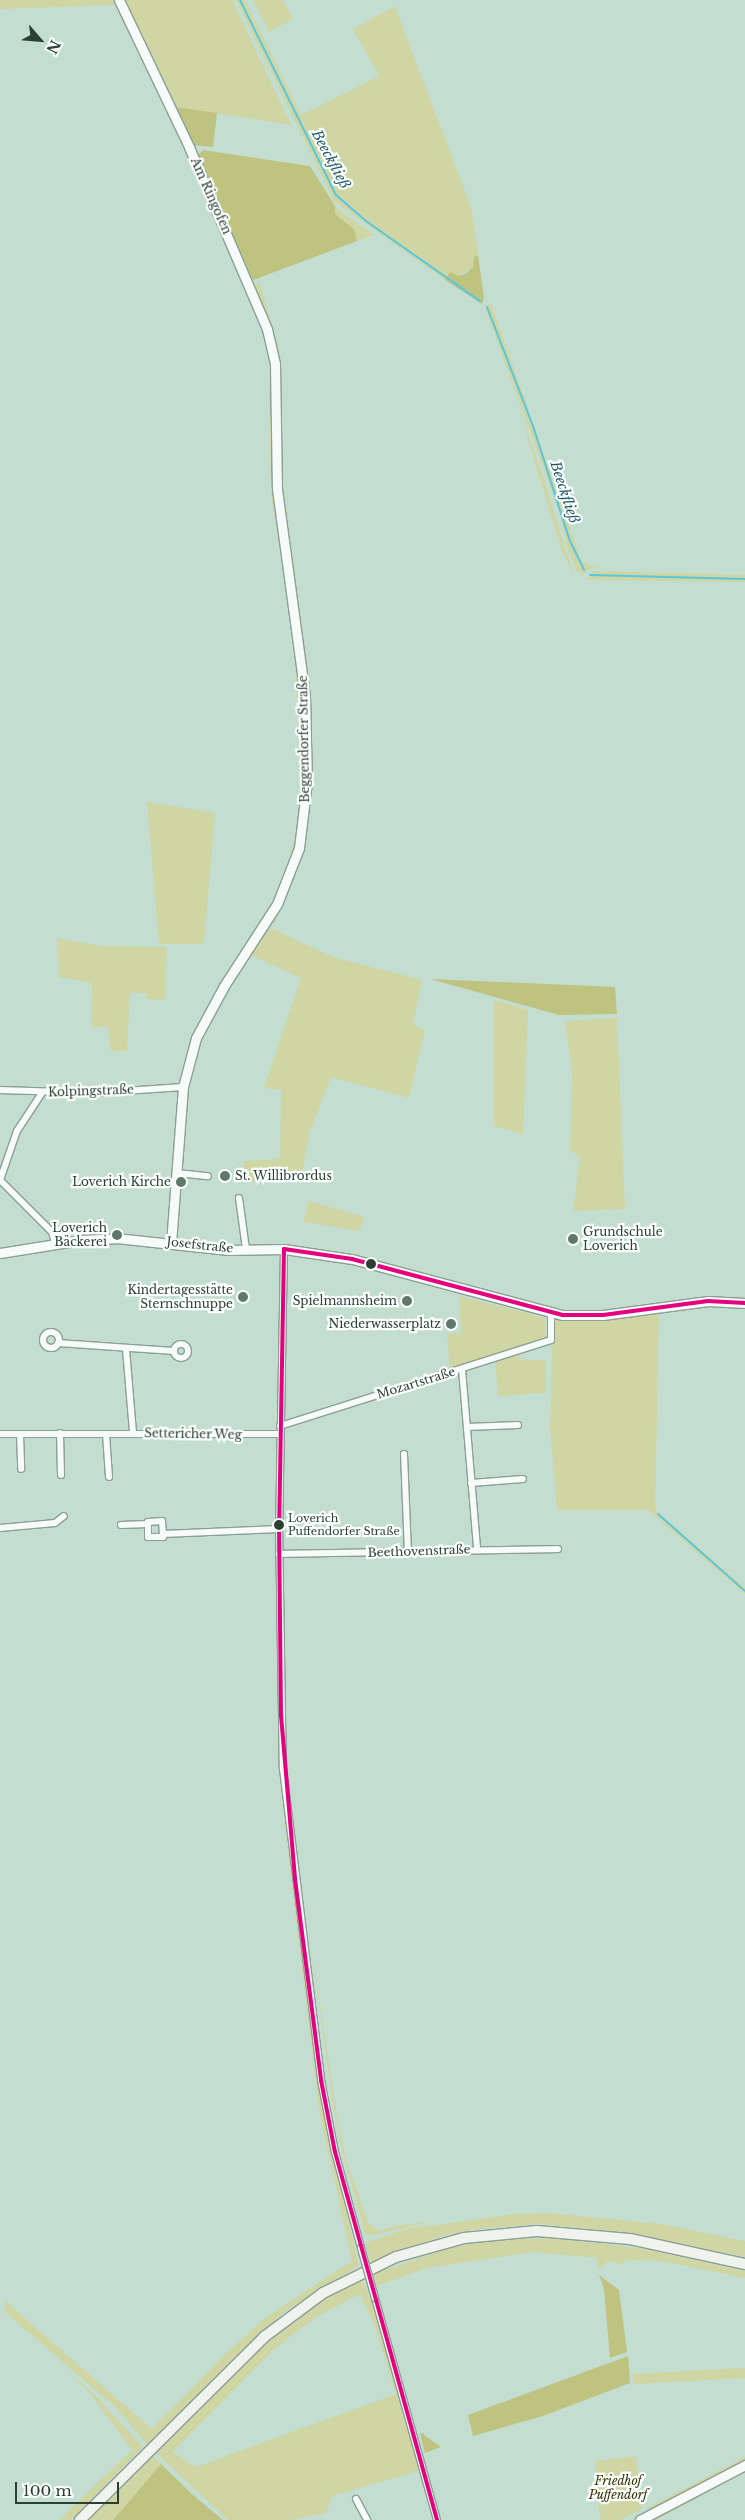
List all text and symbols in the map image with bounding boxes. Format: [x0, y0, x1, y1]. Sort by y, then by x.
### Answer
north arrow [15, 15, 65, 65]
text: N [42, 37, 64, 57]
water label: Beeckfließ [308, 127, 354, 191]
street label: Am Ringofen [188, 155, 234, 237]
water label: Beeckfließ [547, 459, 583, 525]
street label: Beggendorfer Straße [296, 675, 312, 803]
street label: Kolpingstraße [48, 1082, 134, 1100]
place label: St. Willibrordus [235, 1169, 332, 1183]
marker: St. Willibrordus [219, 1170, 231, 1182]
place label: Loverich Kirche [72, 1175, 171, 1189]
marker: Loverich Kirche [175, 1176, 187, 1188]
place label: Loverich Bäckerei [52, 1221, 107, 1249]
place label: Grundschule Loverich [583, 1225, 663, 1253]
marker: Loverich Bäckerei [111, 1229, 123, 1241]
marker: Grundschule Loverich [567, 1233, 579, 1245]
street label: Josefstraße [166, 1234, 234, 1256]
unlabelled marker [366, 1259, 376, 1269]
place label: Kindertagesstätte Sternschnuppe [127, 1283, 233, 1311]
marker: Kindertagesstätte Sternschnuppe [237, 1291, 249, 1303]
place label: Spielmannsheim [293, 1294, 397, 1308]
marker: Spielmannsheim [401, 1295, 413, 1307]
place label: Niederwasserplatz [328, 1317, 441, 1331]
marker: Niederwasserplatz [445, 1318, 457, 1330]
street label: Mozartstraße [375, 1364, 457, 1402]
street label: Settericher Weg [144, 1426, 242, 1442]
place label: Loverich Puffendorfer Straße [288, 1512, 400, 1538]
marker: Loverich Puffendorfer Straße [274, 1520, 284, 1530]
street label: Beethovenstraße [367, 1542, 471, 1560]
scale bar [18, 2472, 121, 2504]
park label: Friedhof Puffendorf [589, 2474, 647, 2502]
text: 100 m [23, 2481, 72, 2500]

